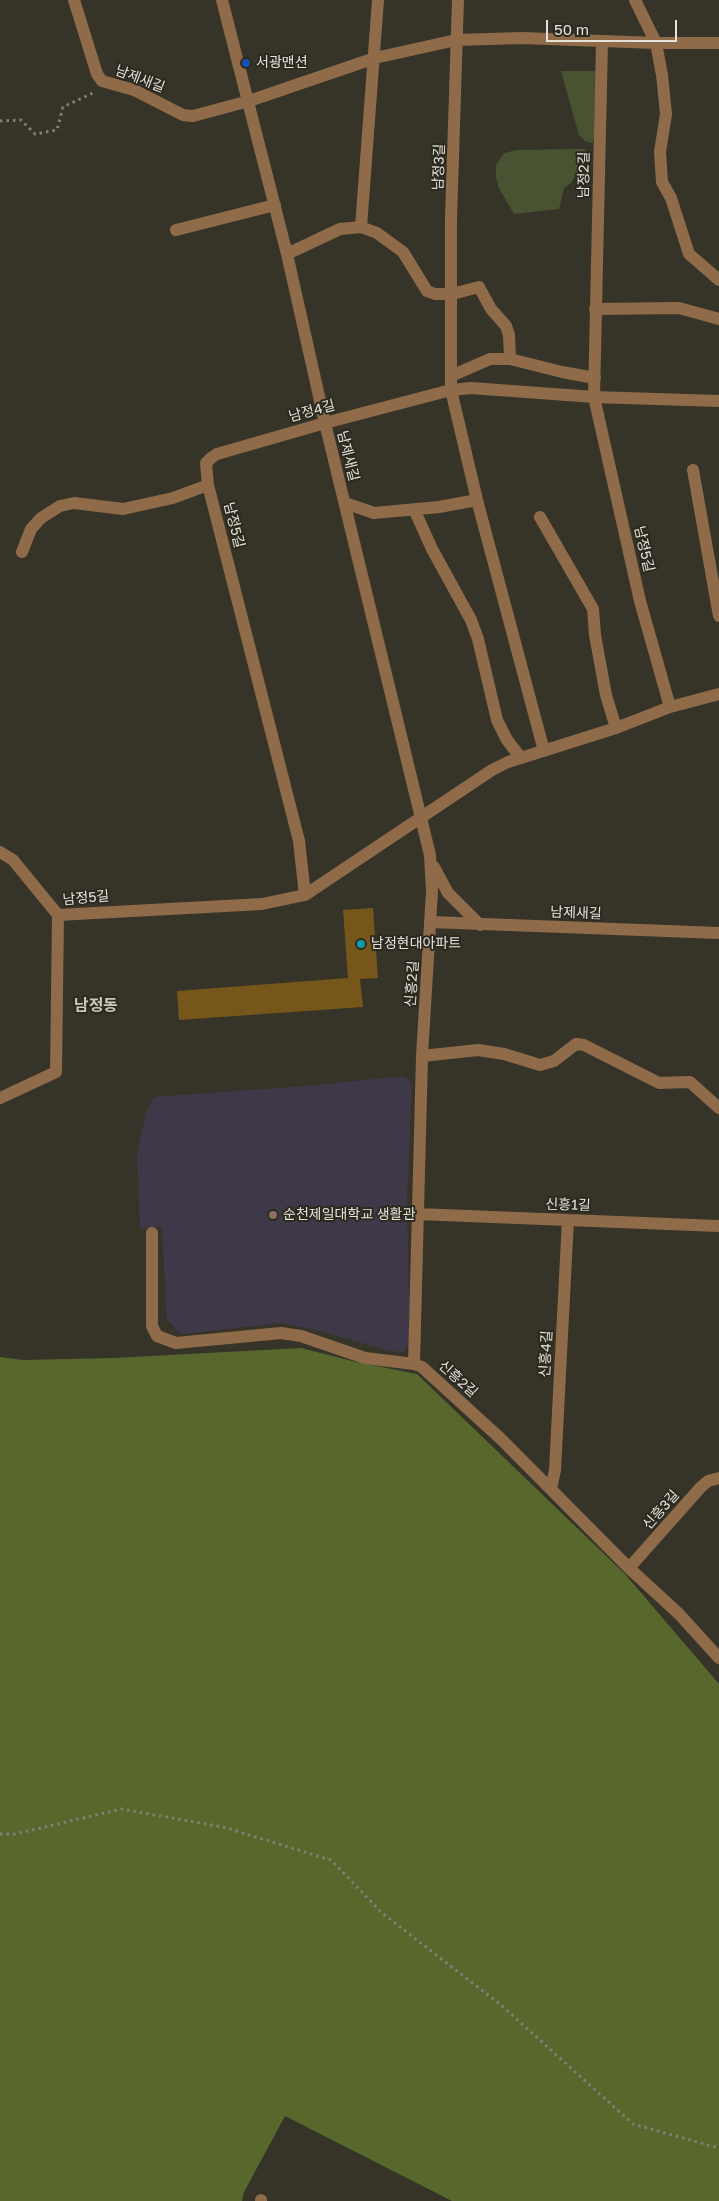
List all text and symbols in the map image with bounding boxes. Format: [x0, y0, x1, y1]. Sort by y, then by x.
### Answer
scale bar [549, 10, 680, 42]
text: 50 m [554, 20, 589, 38]
place label: 서광맨션 [256, 55, 308, 71]
marker: 서광맨션 [240, 57, 252, 69]
street label: 남제새길 [113, 62, 167, 96]
street label: 남정3길 [430, 143, 448, 191]
street label: 남정2길 [575, 151, 593, 199]
street label: 남정4길 [287, 397, 337, 425]
street label: 남제새길 [334, 429, 362, 483]
street label: 남정5길 [220, 500, 248, 550]
street label: 남정5길 [631, 524, 657, 574]
street label: 남정5길 [62, 888, 110, 908]
street label: 남제새길 [550, 904, 602, 922]
place label: 남정현대아파트 [371, 936, 461, 952]
marker: 남정현대아파트 [355, 938, 367, 950]
street label: 신흥2길 [402, 960, 422, 1008]
district label: 남정동 [74, 996, 118, 1016]
street label: 신흥1길 [545, 1196, 591, 1214]
place label: 순천제일대학교 생활관 [283, 1207, 415, 1223]
marker: 순천제일대학교 생활관 [267, 1209, 279, 1221]
street label: 신흥4길 [536, 1330, 556, 1378]
street label: 신흥2길 [435, 1357, 481, 1401]
street label: 신흥3길 [639, 1487, 683, 1533]

